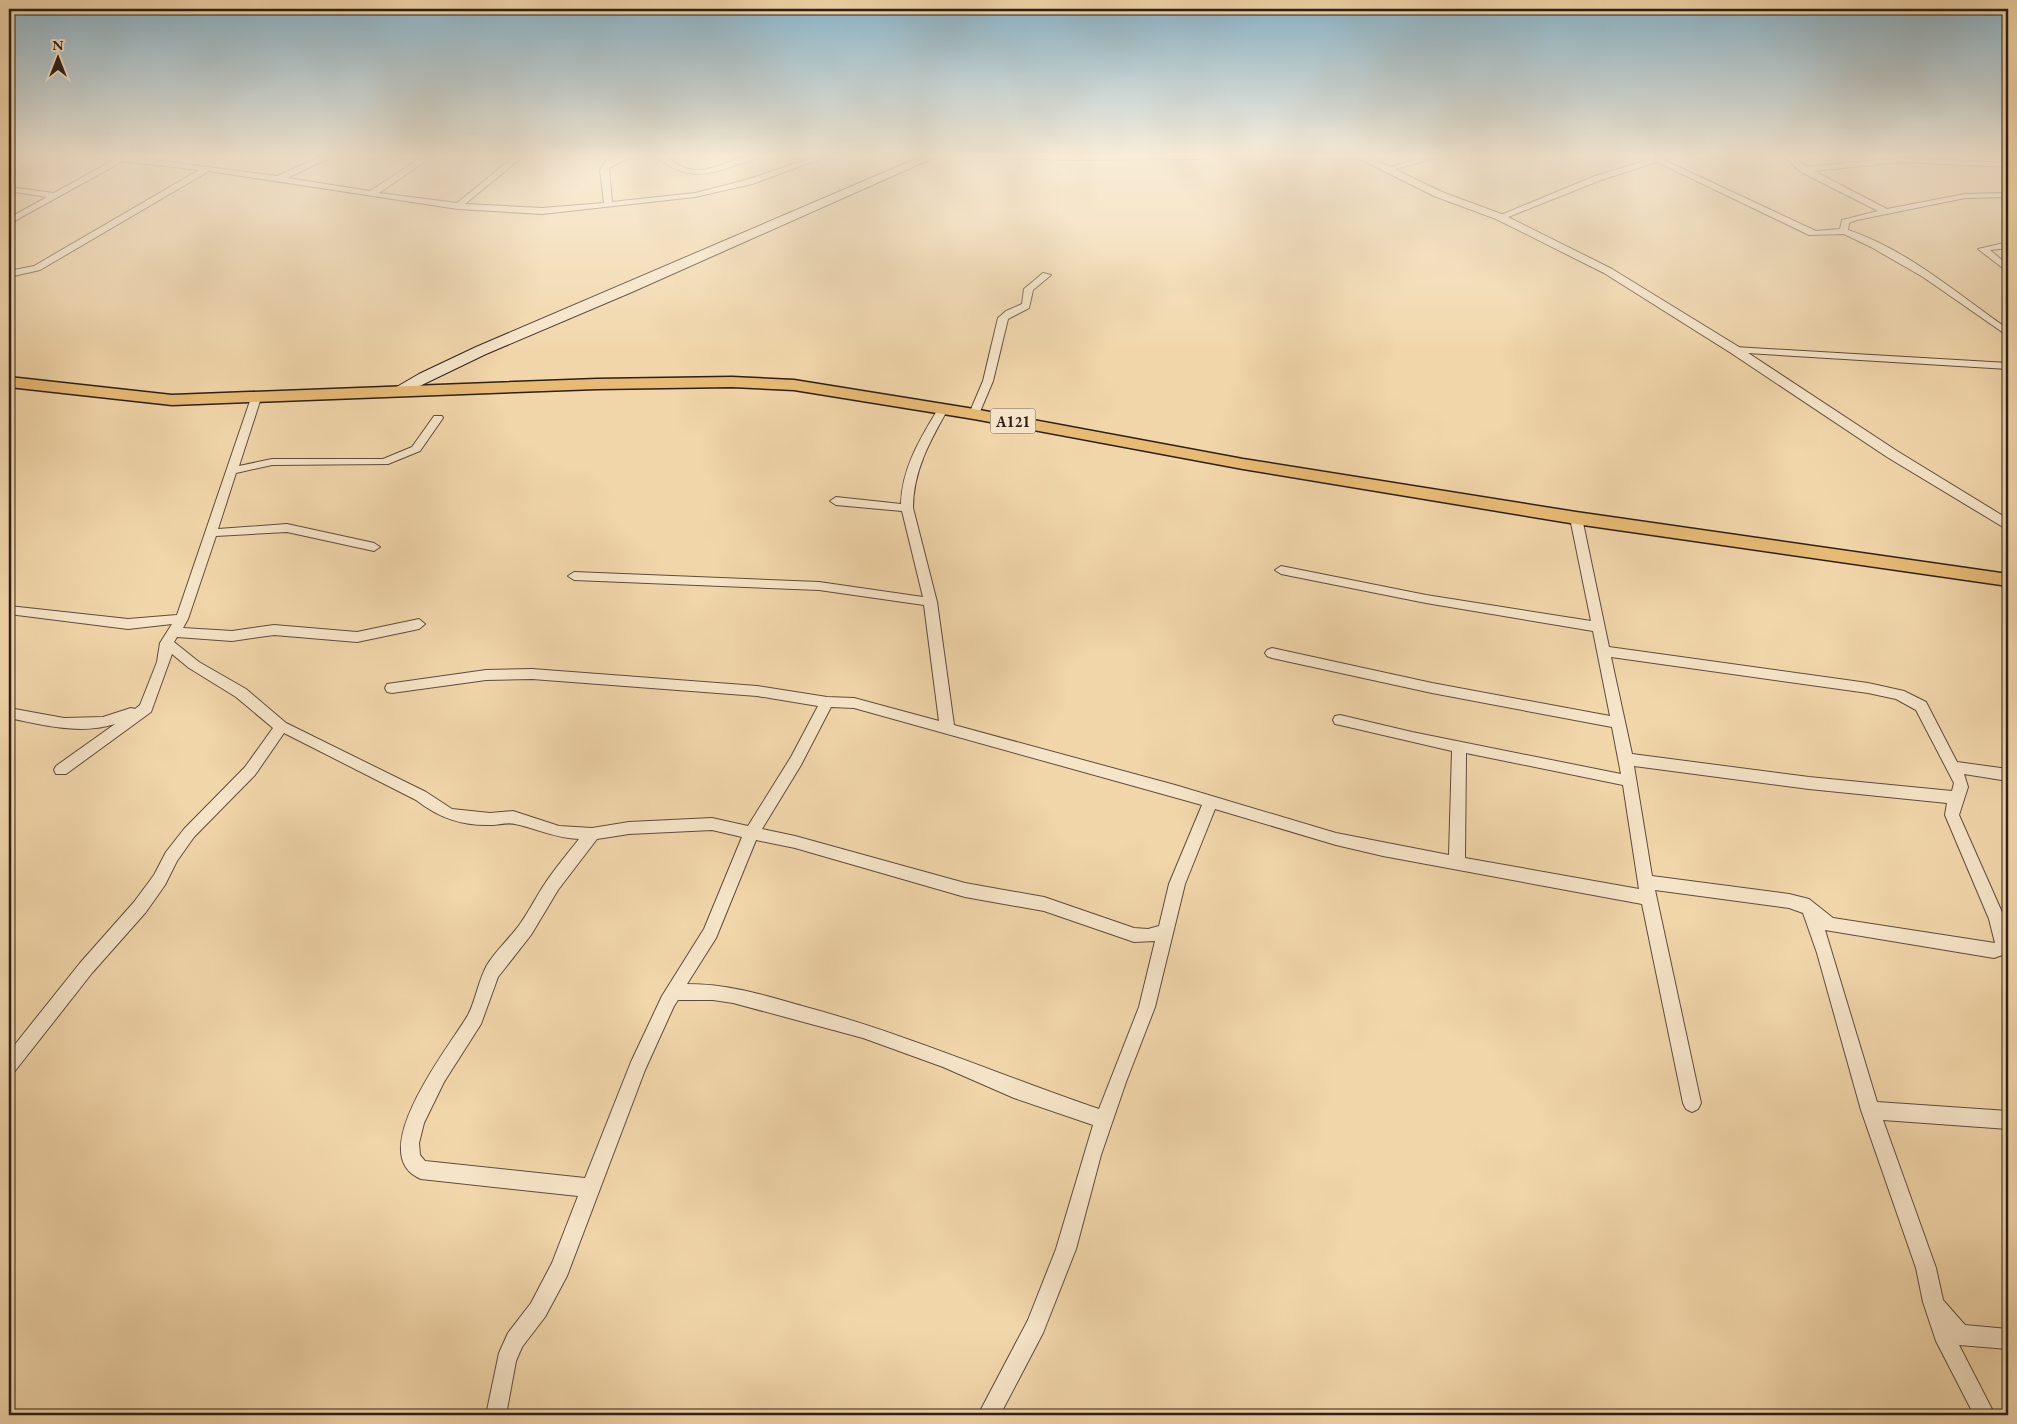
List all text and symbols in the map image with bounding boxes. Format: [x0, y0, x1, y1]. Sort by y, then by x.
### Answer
north arrow [32, 32, 82, 82]
text: N [52, 36, 64, 54]
road number: A121 [990, 408, 1036, 434]

